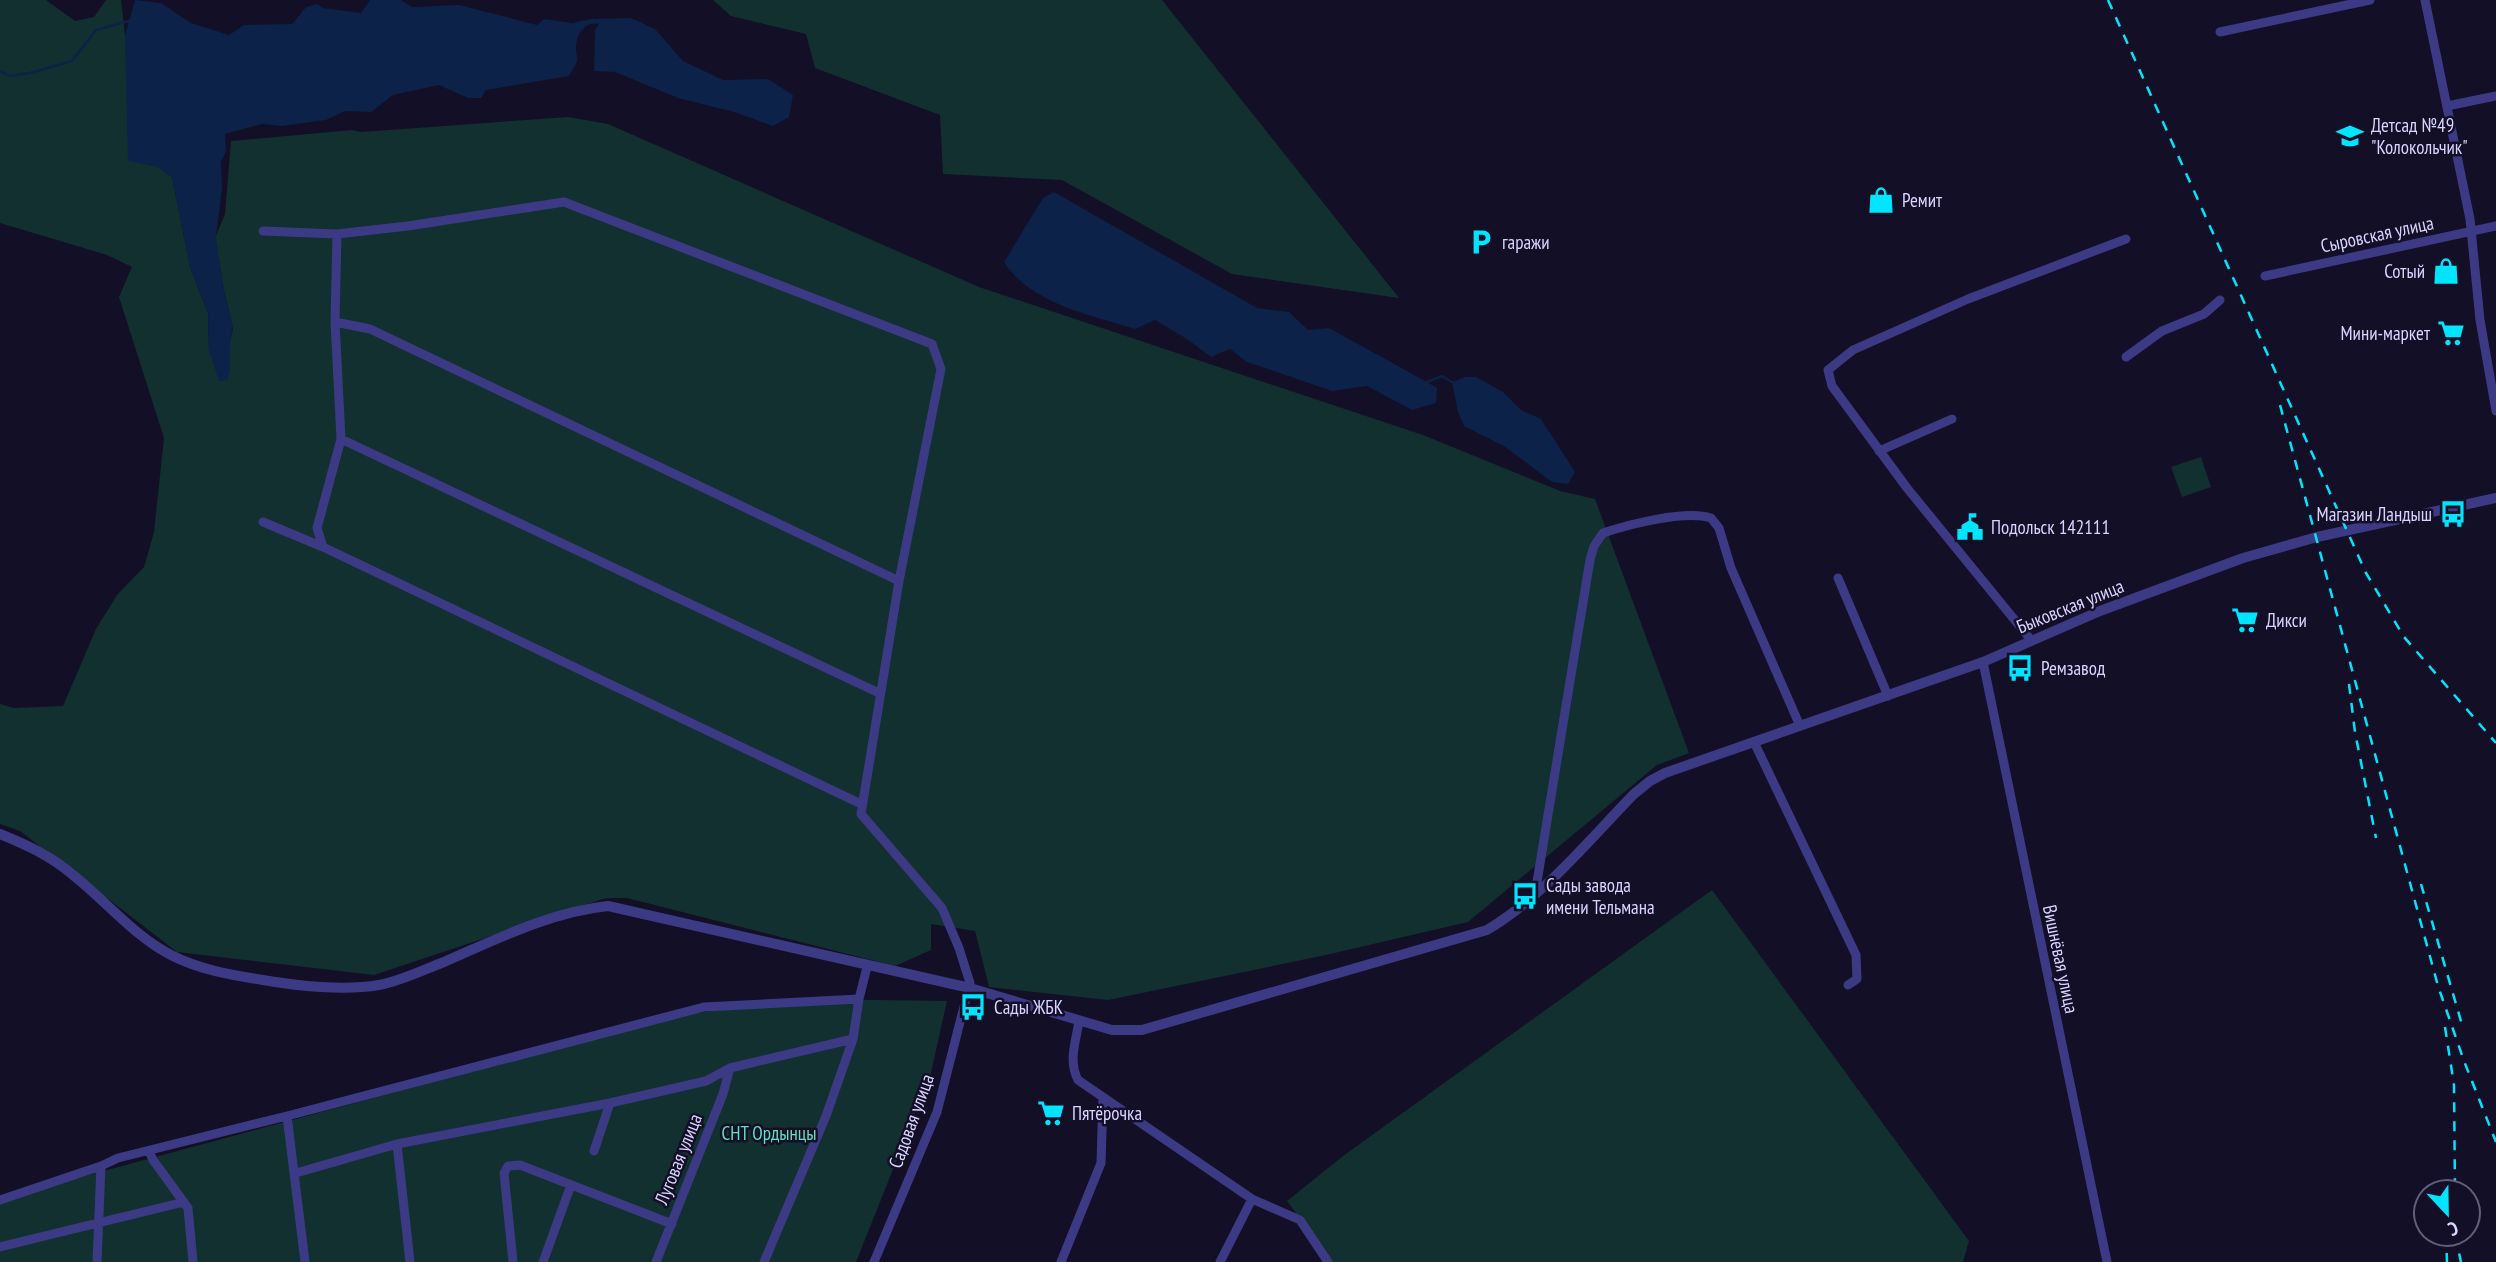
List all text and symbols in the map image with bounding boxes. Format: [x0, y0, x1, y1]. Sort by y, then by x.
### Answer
place label: Детсад №49 "Колокольчик" [2371, 113, 2468, 159]
school or university icon: Детсад №49 "Колокольчик" [2335, 121, 2365, 151]
shop icon: Ремит [1866, 185, 1896, 215]
place label: Ремит [1902, 188, 1943, 212]
street label: Сыровская улица [2318, 210, 2436, 258]
parking icon: гаражи [1466, 227, 1496, 257]
place label: гаражи [1502, 230, 1550, 254]
shop icon: Сотый [2431, 256, 2461, 286]
place label: Сотый [2384, 259, 2425, 283]
supermarket icon: Мини-маркет [2436, 318, 2466, 348]
place label: Мини-маркет [2341, 321, 2431, 345]
bus stop icon: Магазин Ландыш [2438, 499, 2468, 529]
place label: Магазин Ландыш [2317, 502, 2432, 526]
public building icon: Подольск 142111 [1955, 512, 1985, 542]
place label: Подольск 142111 [1991, 515, 2110, 539]
street label: Быковская улица [2013, 574, 2127, 638]
supermarket icon: Дикси [2230, 605, 2260, 635]
place label: Дикси [2266, 608, 2307, 632]
bus stop icon: Ремзавод [2005, 653, 2035, 683]
place label: Ремзавод [2041, 656, 2106, 680]
place label: Сады завода имени Тельмана [1546, 873, 1655, 919]
bus stop icon: Сады завода имени Тельмана [1510, 881, 1540, 911]
street label: Вишнёвая улица [2038, 903, 2084, 1015]
bus stop icon: Сады ЖБК [958, 992, 988, 1022]
place label: Сады ЖБК [994, 995, 1063, 1019]
street label: Садовая улица [883, 1071, 939, 1171]
supermarket icon: Пятёрочка [1036, 1098, 1066, 1128]
place label: Пятёрочка [1072, 1101, 1142, 1125]
street label: Луговая улица [649, 1110, 707, 1209]
park label: СНТ Ордынцы [722, 1121, 816, 1145]
north arrow [2412, 1178, 2482, 1248]
text: С [2445, 1216, 2462, 1242]

